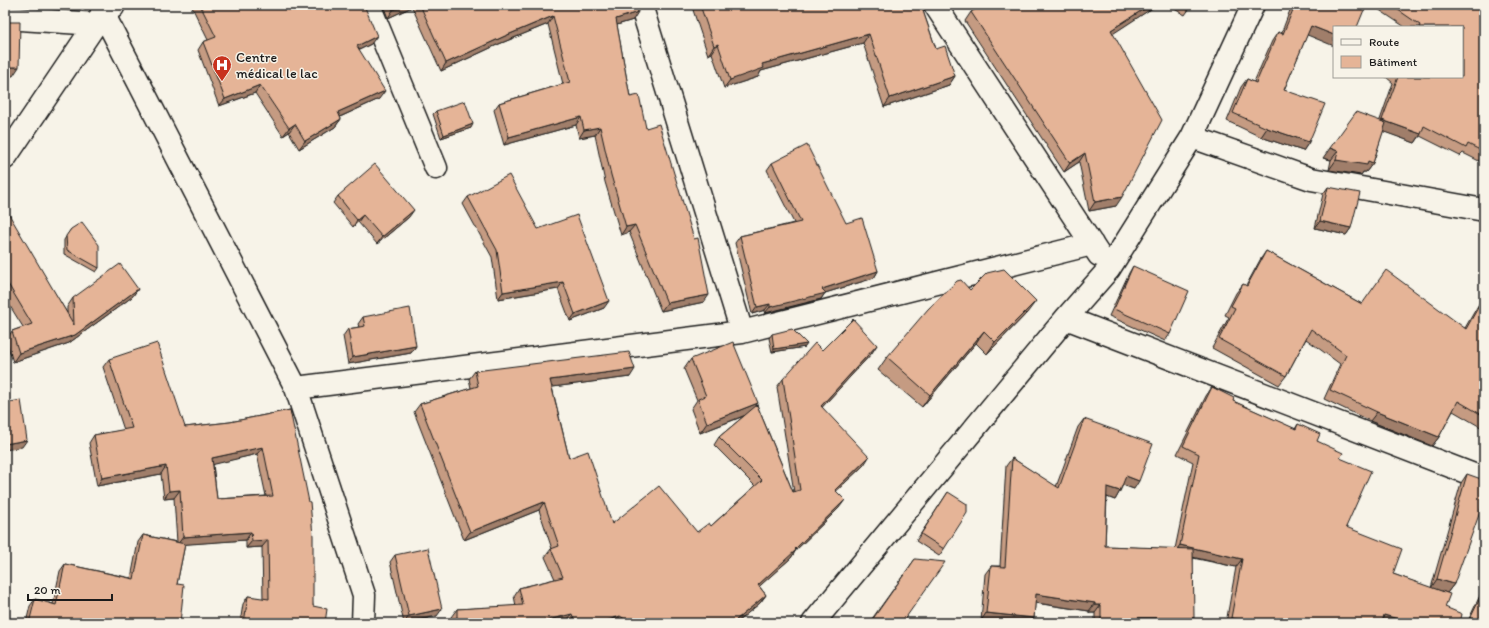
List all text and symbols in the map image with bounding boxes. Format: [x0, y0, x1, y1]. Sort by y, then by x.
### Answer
legend [1333, 26, 1463, 78]
text: Route [1369, 35, 1399, 49]
place label: Centre médical le lac [236, 49, 318, 82]
hospital icon: Centre médical le lac [211, 54, 233, 82]
text: Bâtiment [1369, 55, 1418, 69]
scale bar [28, 576, 112, 602]
text: 20 m [34, 583, 61, 597]

